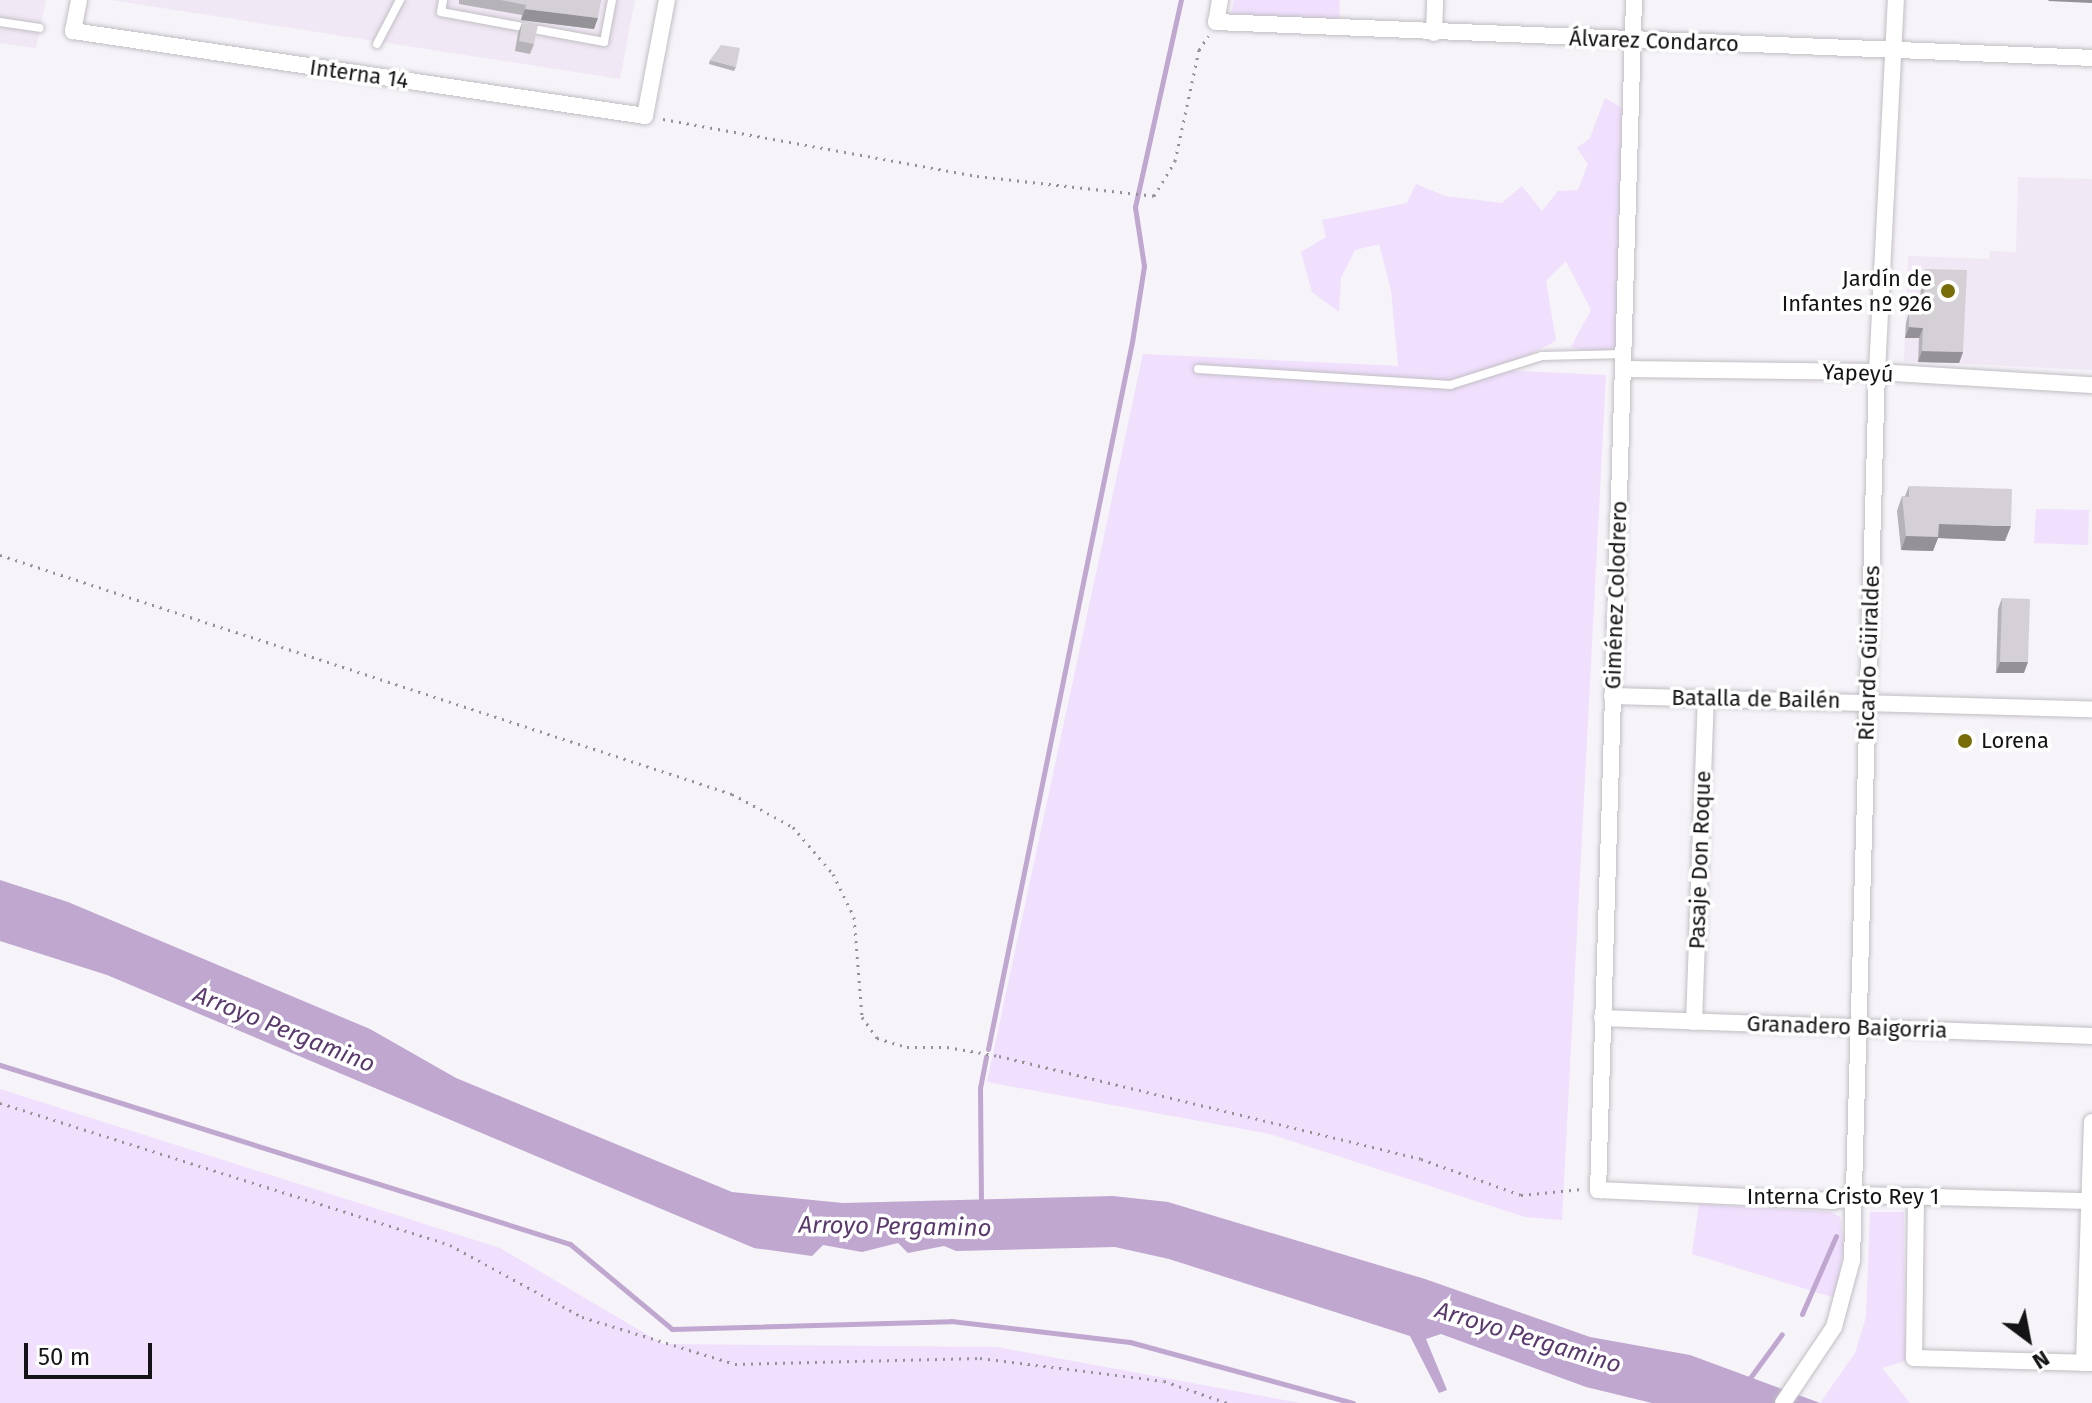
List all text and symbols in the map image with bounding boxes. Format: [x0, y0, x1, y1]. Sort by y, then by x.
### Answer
street label: Álvarez Condarco [1569, 25, 1739, 57]
street label: Interna 14 [308, 54, 410, 94]
place label: Jardín de Infantes nº 926 [1782, 265, 1932, 316]
marker: Jardín de Infantes nº 926 [1939, 282, 1957, 300]
street label: Yapeyú [1822, 359, 1894, 387]
street label: Giménez Colodrero [1600, 500, 1632, 690]
street label: Ricardo Güiraldes [1853, 565, 1885, 741]
street label: Batalla de Bailén [1671, 684, 1841, 714]
place label: Lorena [1981, 728, 2049, 754]
marker: Lorena [1956, 732, 1974, 750]
street label: Pasaje Don Roque [1684, 770, 1716, 950]
water label: Arroyo Pergamino [189, 981, 379, 1079]
street label: Granadero Baigorria [1746, 1010, 1948, 1044]
street label: Interna Cristo Rey 1 [1747, 1184, 1939, 1210]
water label: Arroyo Pergamino [798, 1211, 992, 1243]
water label: Arroyo Pergamino [1432, 1296, 1624, 1380]
north arrow [1988, 1299, 2068, 1379]
scale bar [28, 1327, 156, 1377]
text: 50 m [38, 1343, 90, 1371]
text: N [2028, 1344, 2054, 1375]

